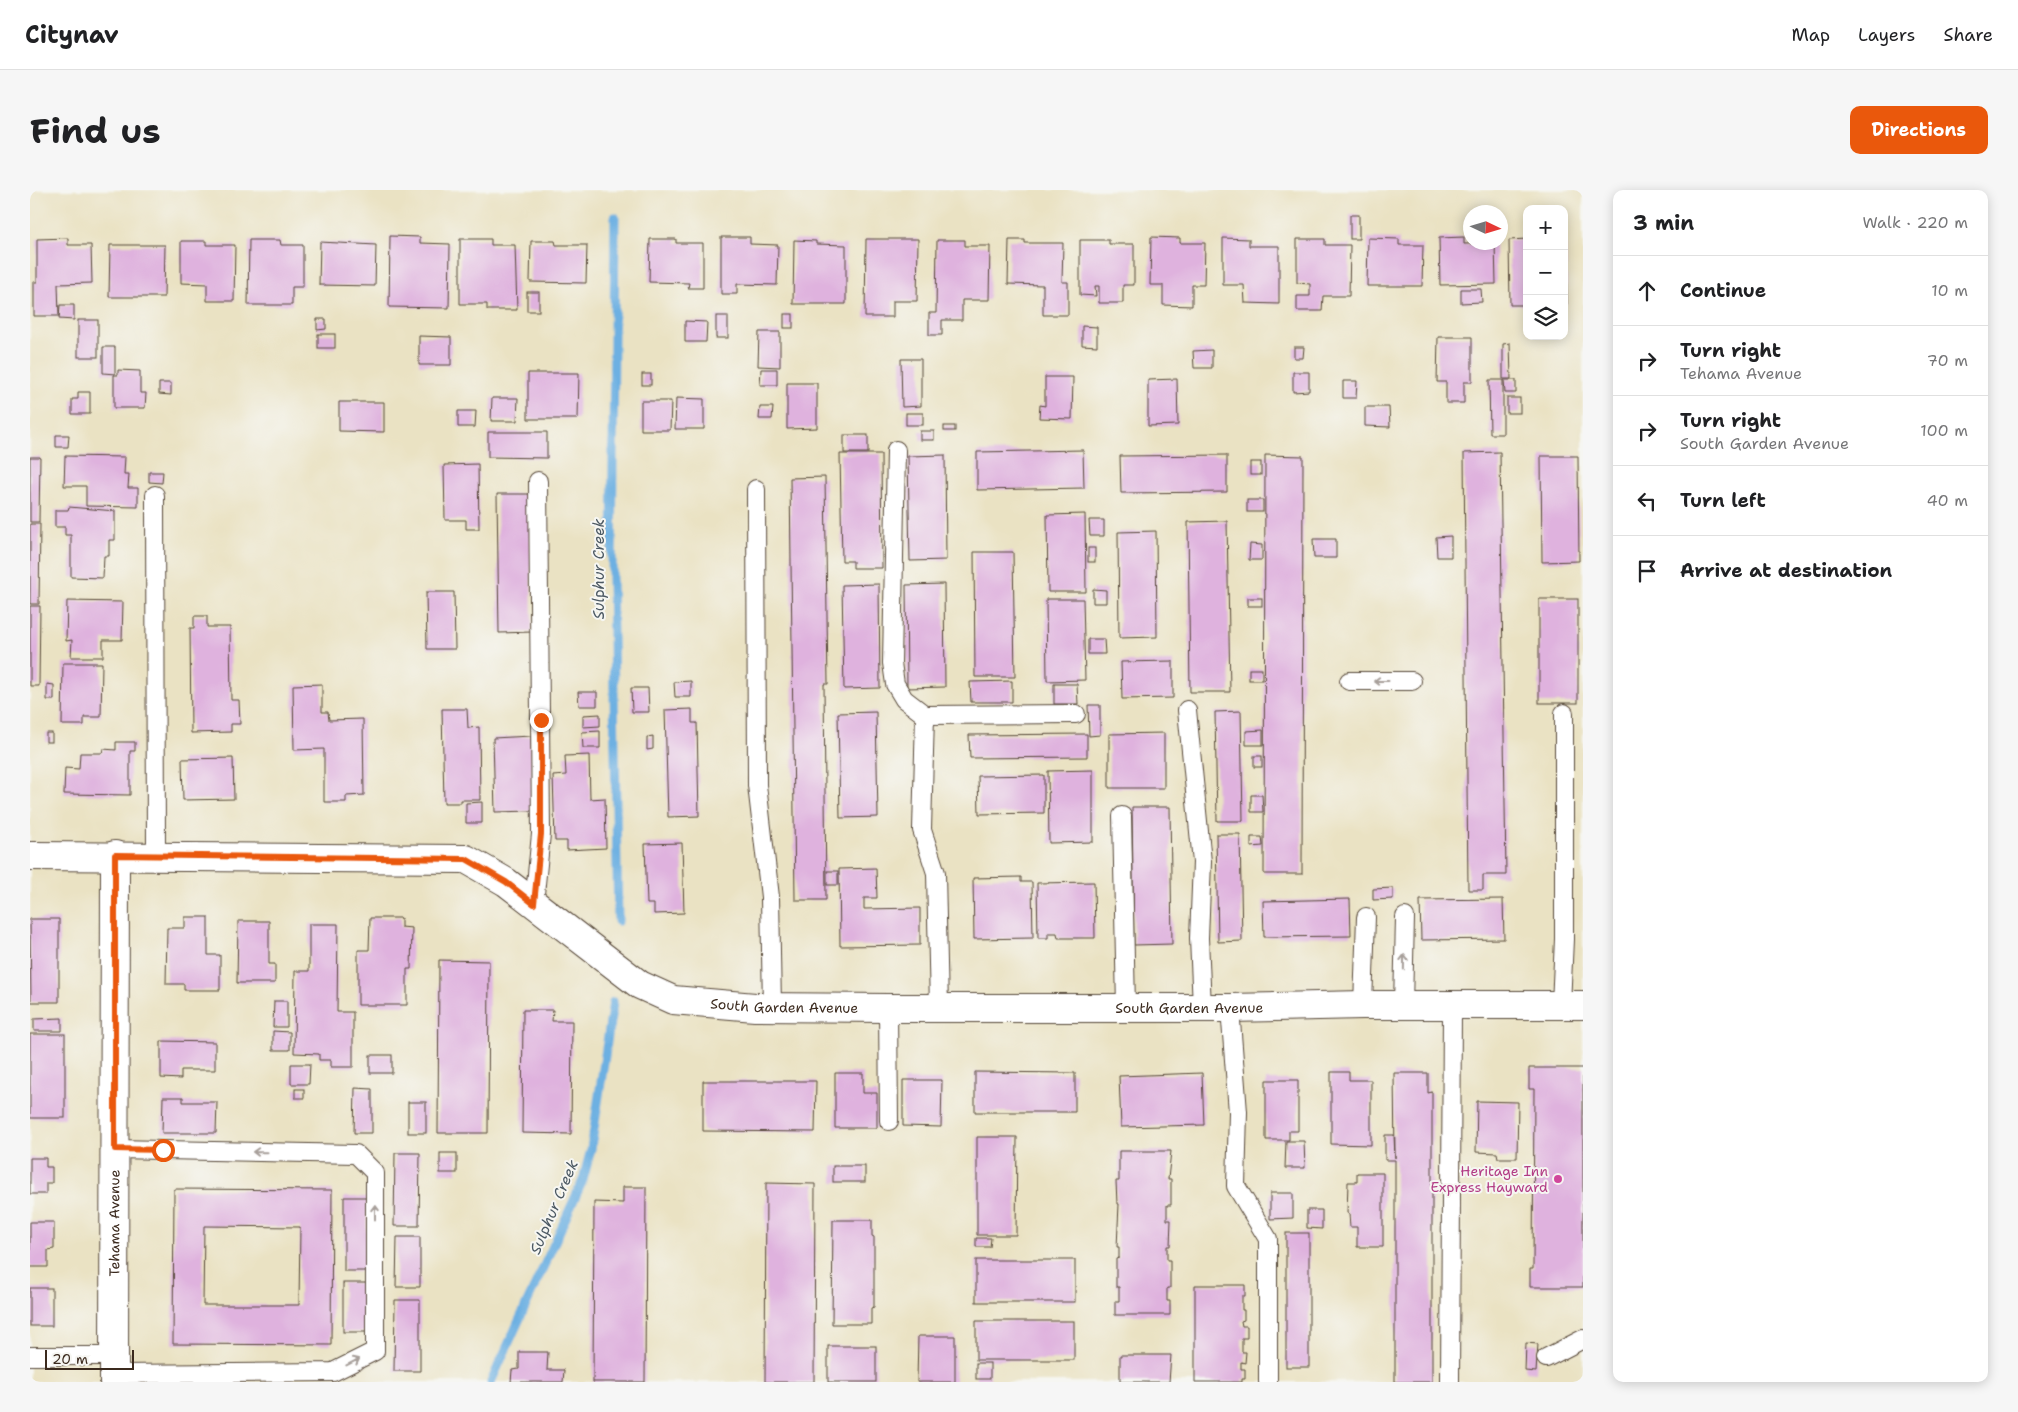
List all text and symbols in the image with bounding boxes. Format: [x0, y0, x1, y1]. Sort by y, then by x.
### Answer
text: Citynav [25, 19, 119, 51]
text: Map [1792, 23, 1830, 47]
text: Layers [1858, 23, 1915, 47]
text: Share [1943, 23, 1993, 47]
button: Directions [1850, 106, 1988, 154]
text: Find us [30, 107, 161, 154]
north arrow [1463, 205, 1508, 250]
map controls [1523, 205, 1568, 340]
button: + [1523, 205, 1568, 250]
text: 3 min [1633, 209, 1694, 237]
text: Walk · 220 m [1862, 212, 1968, 233]
button: − [1523, 250, 1568, 295]
icon: ahead [1633, 277, 1661, 305]
text: Continue [1680, 278, 1766, 303]
text: 10 m [1931, 280, 1968, 301]
button: layers [1523, 295, 1568, 340]
text: Turn right [1680, 338, 1781, 363]
icon: right [1633, 347, 1661, 375]
text: 70 m [1927, 350, 1968, 371]
text: Tehama Avenue [1680, 363, 1802, 384]
text: Turn right [1680, 408, 1781, 433]
icon: right [1633, 417, 1661, 445]
text: 100 m [1920, 420, 1968, 441]
text: South Garden Avenue [1680, 433, 1849, 454]
icon: left [1633, 487, 1661, 515]
text: Turn left [1680, 488, 1766, 513]
text: 40 m [1926, 490, 1968, 511]
water label: Sulphur Creek [589, 518, 609, 619]
icon: arrive [1633, 557, 1661, 585]
text: Arrive at destination [1680, 558, 1892, 583]
one-way arrow [1373, 676, 1389, 686]
route end [530, 709, 553, 732]
one-way arrow [1399, 954, 1409, 970]
street label: South Garden Avenue [710, 994, 858, 1017]
street label: South Garden Avenue [1115, 998, 1264, 1017]
route start [152, 1139, 175, 1162]
one-way arrow [252, 1147, 268, 1157]
water label: Sulphur Creek [525, 1156, 583, 1257]
place label: Heritage Inn Express Hayward [1430, 1162, 1548, 1196]
street label: Tehama Avenue [105, 1169, 123, 1276]
marker: Heritage Inn Express Hayward [1552, 1173, 1564, 1185]
one-way arrow [370, 1205, 380, 1221]
scale bar [45, 1347, 134, 1370]
text: 20 m [52, 1350, 88, 1368]
one-way arrow [345, 1357, 360, 1366]

